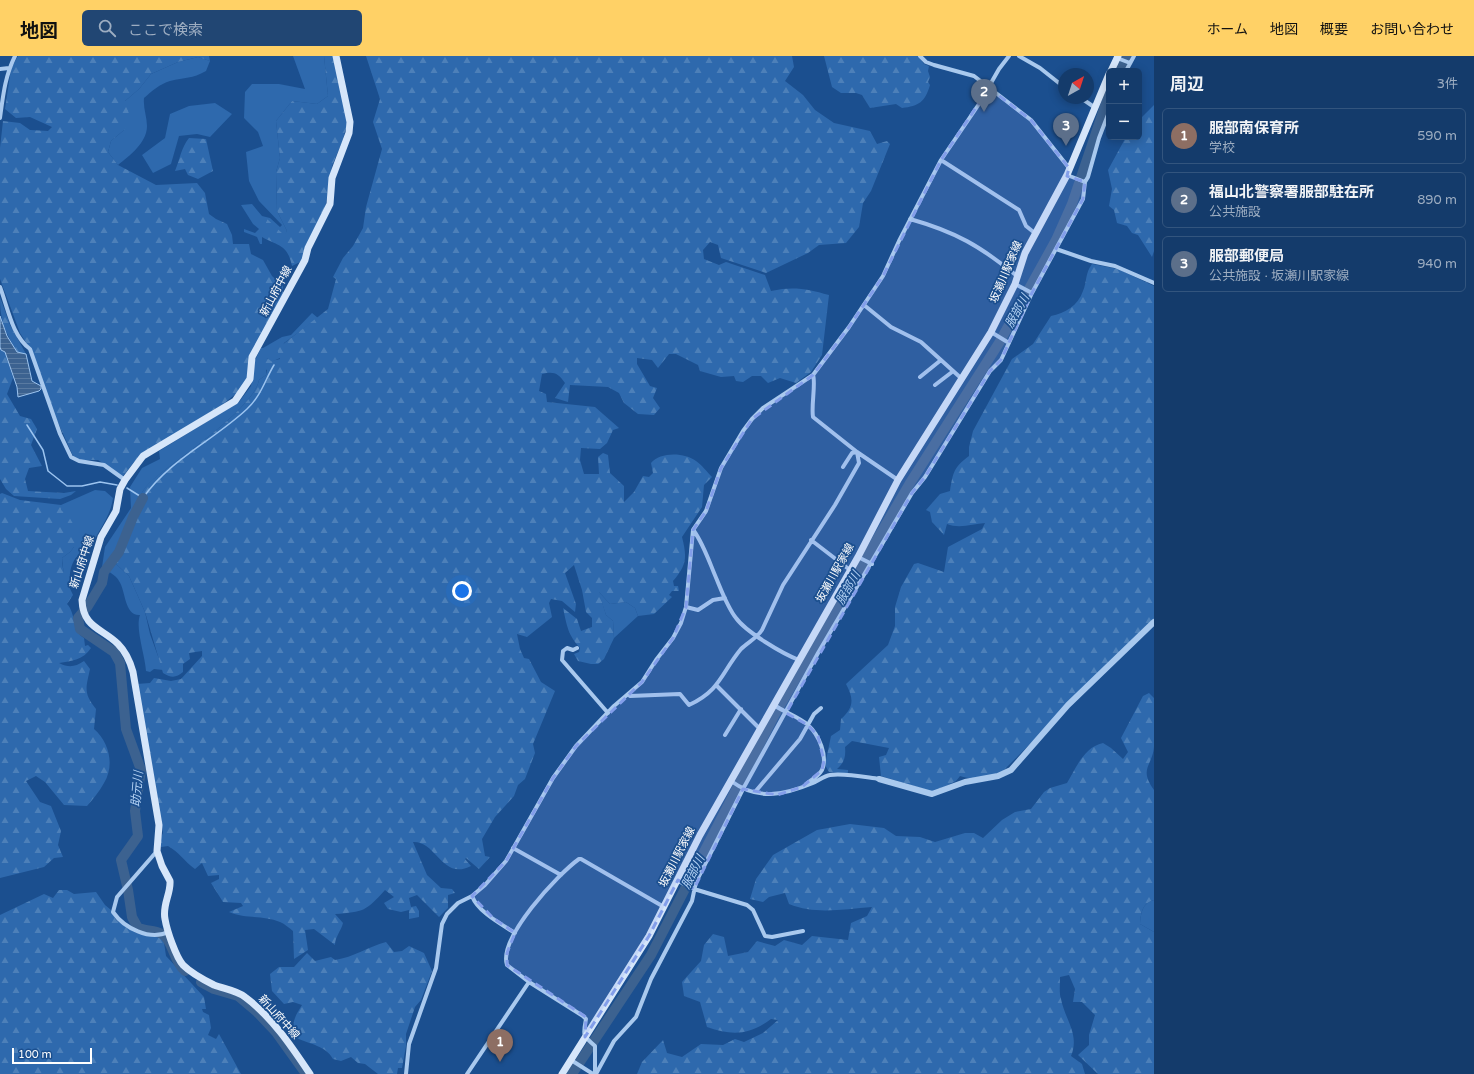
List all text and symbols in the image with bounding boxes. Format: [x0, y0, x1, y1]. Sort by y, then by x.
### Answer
search box [82, 10, 362, 46]
icon: search [96, 17, 118, 39]
text: 地図 [20, 20, 58, 42]
text: ここで検索 [128, 21, 203, 39]
text: ホーム [1206, 21, 1248, 38]
text: 地図 [1270, 21, 1298, 38]
text: 概要 [1320, 21, 1348, 38]
text: お問い合わせ [1370, 21, 1454, 38]
north arrow [1058, 68, 1094, 104]
map controls [1106, 68, 1142, 140]
button: + [1106, 68, 1142, 104]
text: 周辺 [1170, 74, 1204, 95]
text: 3件 [1437, 76, 1458, 92]
pin: 2 [971, 79, 997, 112]
button: − [1106, 104, 1142, 140]
pin: 3 [1053, 113, 1079, 146]
text: 服部南保育所 [1209, 119, 1299, 137]
text: 1 [1180, 128, 1188, 144]
text: 590 m [1417, 128, 1457, 144]
text: 学校 [1209, 140, 1235, 156]
text: 福山北警察署服部駐在所 [1209, 183, 1374, 201]
text: 2 [1180, 192, 1188, 208]
text: 890 m [1417, 192, 1457, 208]
text: 公共施設 [1209, 204, 1261, 220]
street label: 坂瀬川駅家線 [987, 239, 1025, 305]
text: 服部郵便局 [1209, 247, 1284, 265]
text: 3 [1180, 256, 1188, 272]
text: 940 m [1417, 256, 1457, 272]
street label: 新山府中線 [257, 264, 295, 318]
text: 公共施設 · 坂瀬川駅家線 [1209, 268, 1349, 284]
water label: 服部川 [1002, 290, 1033, 330]
street label: 新山府中線 [67, 534, 97, 590]
street label: 坂瀬川駅家線 [813, 541, 857, 605]
water label: 服部川 [833, 567, 864, 607]
your location [452, 581, 472, 601]
water label: 助元川 [128, 768, 146, 808]
street label: 坂瀬川駅家線 [656, 825, 698, 889]
water label: 服部川 [679, 851, 708, 891]
street label: 新山府中線 [256, 992, 302, 1042]
pin: 1 [487, 1029, 513, 1062]
scale bar [12, 1046, 92, 1065]
text: 100 m [18, 1048, 52, 1061]

